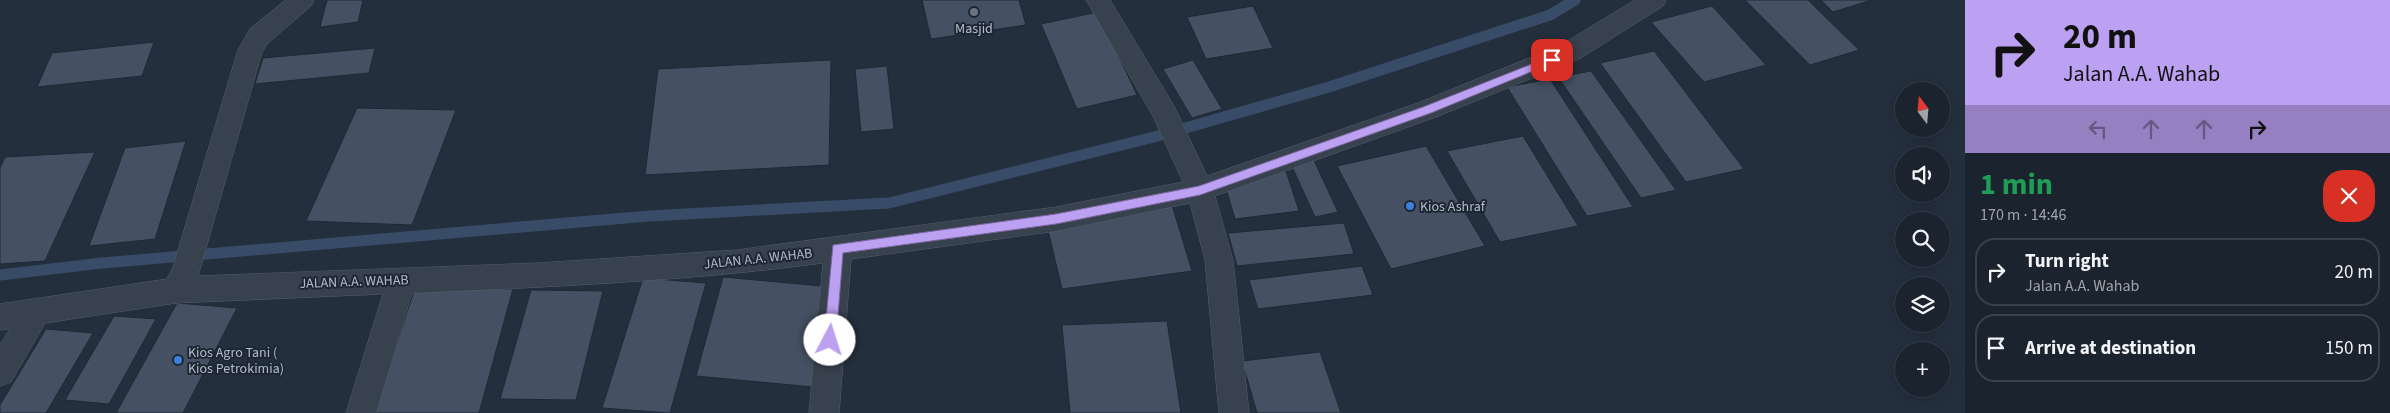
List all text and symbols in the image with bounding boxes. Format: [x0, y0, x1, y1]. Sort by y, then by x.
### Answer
marker: Masjid [968, 6, 980, 18]
text: 20 m [2063, 12, 2137, 62]
place label: Masjid [955, 19, 993, 39]
icon: right [1980, 20, 2045, 85]
pin [1531, 39, 1573, 81]
icon: arrive [1538, 46, 1566, 74]
text: Jalan A.A. Wahab [2063, 58, 2220, 90]
north arrow [1895, 82, 1950, 138]
map controls [1895, 82, 1950, 397]
icon: left [2084, 115, 2112, 143]
icon: ahead [2137, 115, 2165, 143]
icon: ahead [2190, 115, 2218, 143]
icon: right [2243, 115, 2271, 143]
button: sound [1895, 147, 1950, 202]
text: 1 min [1980, 163, 2053, 206]
button: close [2323, 170, 2375, 222]
place label: Kios Ashraf [1420, 197, 1486, 217]
marker: Kios Ashraf [1404, 200, 1416, 212]
text: 170 m · 14:46 [1980, 204, 2067, 226]
button: search [1895, 212, 1950, 267]
street label: JALAN A.A. WAHAB [703, 243, 813, 275]
text: Turn right [2025, 248, 2109, 275]
icon: right [1982, 258, 2010, 286]
text: 20 m [2335, 259, 2373, 286]
street label: JALAN A.A. WAHAB [299, 270, 409, 294]
text: Jalan A.A. Wahab [2025, 275, 2139, 297]
button: layers [1895, 277, 1950, 332]
position arrow [803, 313, 855, 365]
icon: arrive [1982, 334, 2010, 362]
text: Arrive at destination [2025, 335, 2196, 362]
text: 150 m [2325, 335, 2373, 362]
button: + [1895, 342, 1950, 397]
place label: Kios Agro Tani ( Kios Petrokimia) [188, 343, 284, 379]
marker: Kios Agro Tani ( Kios Petrokimia) [172, 354, 184, 366]

